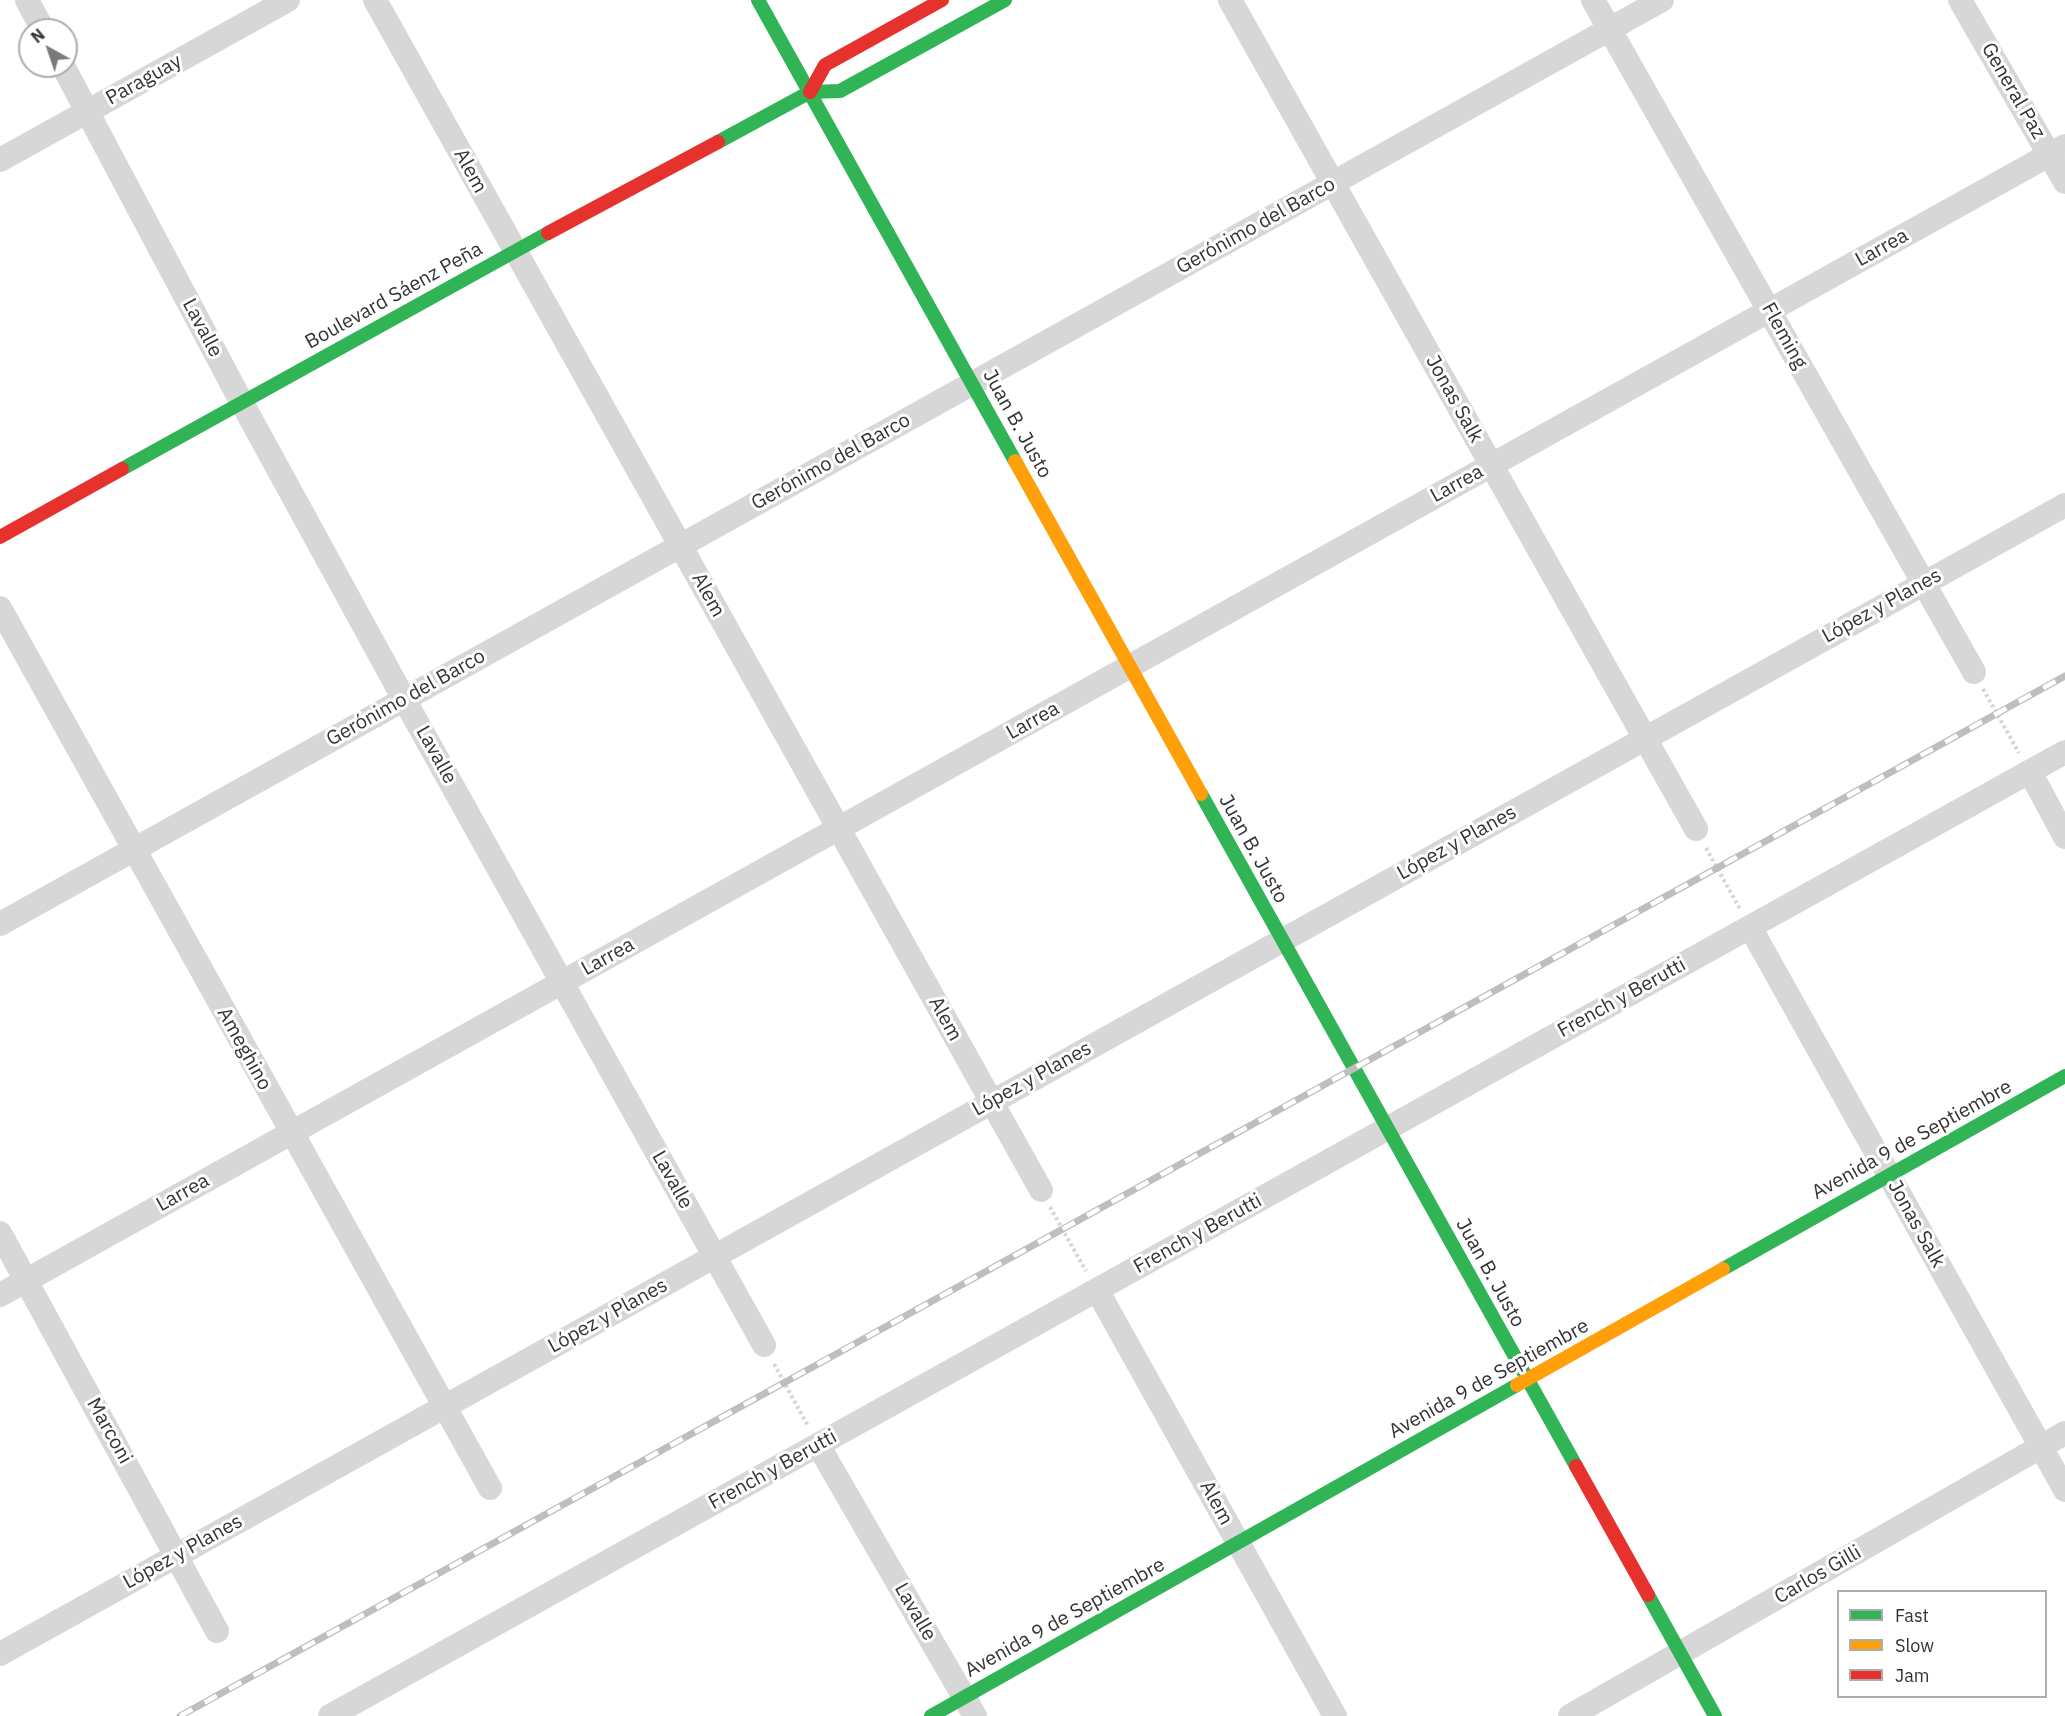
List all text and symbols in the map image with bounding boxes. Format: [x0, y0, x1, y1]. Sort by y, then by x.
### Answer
north arrow [18, 18, 78, 78]
text: N [27, 24, 49, 47]
street label: General Paz [1976, 39, 2050, 143]
street label: Paraguay [102, 49, 186, 111]
street label: Alem [448, 145, 492, 197]
street label: Gerónimo del Barco [1172, 172, 1340, 280]
street label: Larrea [1851, 224, 1913, 272]
street label: Boulevard Sáenz Peña [301, 237, 487, 355]
street label: Lavalle [177, 295, 227, 361]
street label: Fleming [1756, 299, 1812, 373]
street label: Jonas Salk [1420, 351, 1488, 447]
street label: Juan B. Justo [977, 365, 1057, 483]
street label: Gerónimo del Barco [747, 408, 915, 516]
street label: Larrea [1426, 460, 1488, 508]
street label: López y Planes [1818, 563, 1946, 649]
street label: Alem [686, 569, 730, 621]
street label: Gerónimo del Barco [322, 644, 490, 752]
street label: Larrea [1002, 697, 1064, 745]
street label: Lavalle [410, 722, 462, 788]
street label: Juan B. Justo [1213, 790, 1293, 908]
street label: López y Planes [1393, 800, 1521, 886]
street label: Larrea [577, 933, 639, 981]
street label: French y Berutti [1554, 953, 1690, 1043]
street label: Alem [923, 993, 967, 1045]
street label: Ameghino [212, 1004, 276, 1094]
street label: López y Planes [968, 1036, 1096, 1122]
street label: Avenida 9 de Septiembre [1808, 1075, 2016, 1205]
street label: Lavalle [646, 1147, 698, 1213]
street label: Larrea [152, 1169, 214, 1217]
street label: Jonas Salk [1882, 1176, 1950, 1272]
street label: French y Berutti [1130, 1189, 1266, 1279]
street label: Juan B. Justo [1450, 1214, 1530, 1332]
street label: López y Planes [544, 1273, 672, 1359]
street label: Avenida 9 de Septiembre [1385, 1314, 1593, 1444]
street label: Marconi [81, 1394, 137, 1468]
street label: French y Berutti [705, 1425, 841, 1515]
street label: Alem [1194, 1477, 1238, 1529]
street label: López y Planes [119, 1509, 247, 1595]
street label: Carlos Gilli [1770, 1541, 1866, 1609]
street label: Avenida 9 de Septiembre [961, 1553, 1169, 1683]
street label: Lavalle [889, 1579, 941, 1645]
legend [1837, 1590, 2047, 1698]
text: Fast [1895, 1604, 1929, 1627]
text: Slow [1895, 1634, 1934, 1657]
text: Jam [1895, 1664, 1930, 1687]

